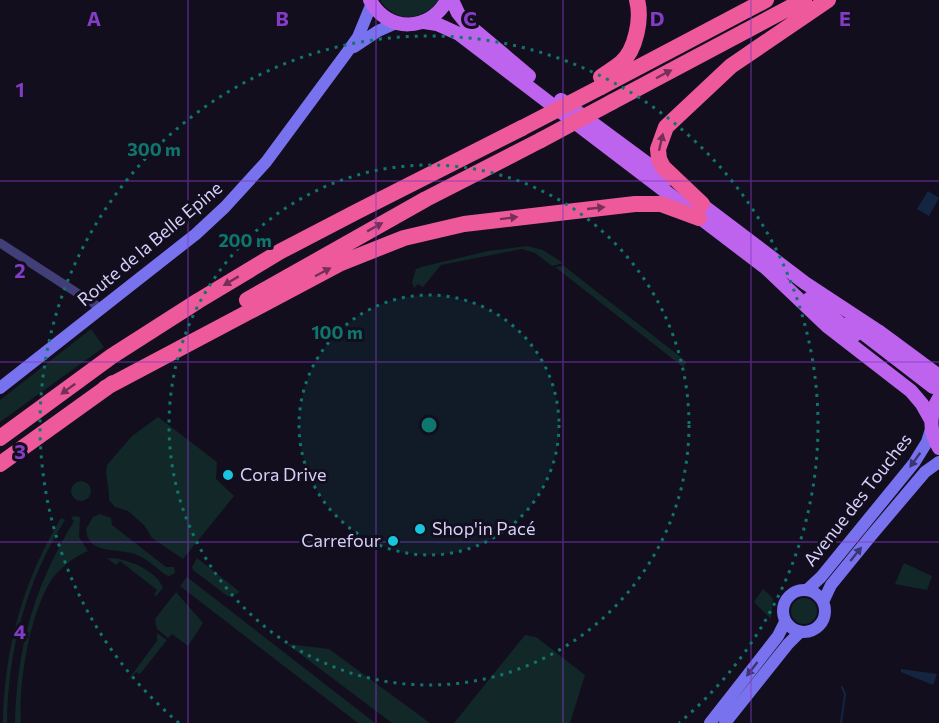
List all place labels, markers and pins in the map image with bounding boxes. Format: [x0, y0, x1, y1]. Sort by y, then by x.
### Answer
centre of rings [419, 415, 439, 435]
place label: Cora Drive [240, 463, 326, 485]
marker: Cora Drive [221, 468, 235, 482]
place label: Shop'in Pacé [432, 517, 535, 539]
marker: Shop'in Pacé [413, 522, 427, 536]
place label: Carrefour [301, 529, 381, 551]
marker: Carrefour [386, 534, 400, 548]

